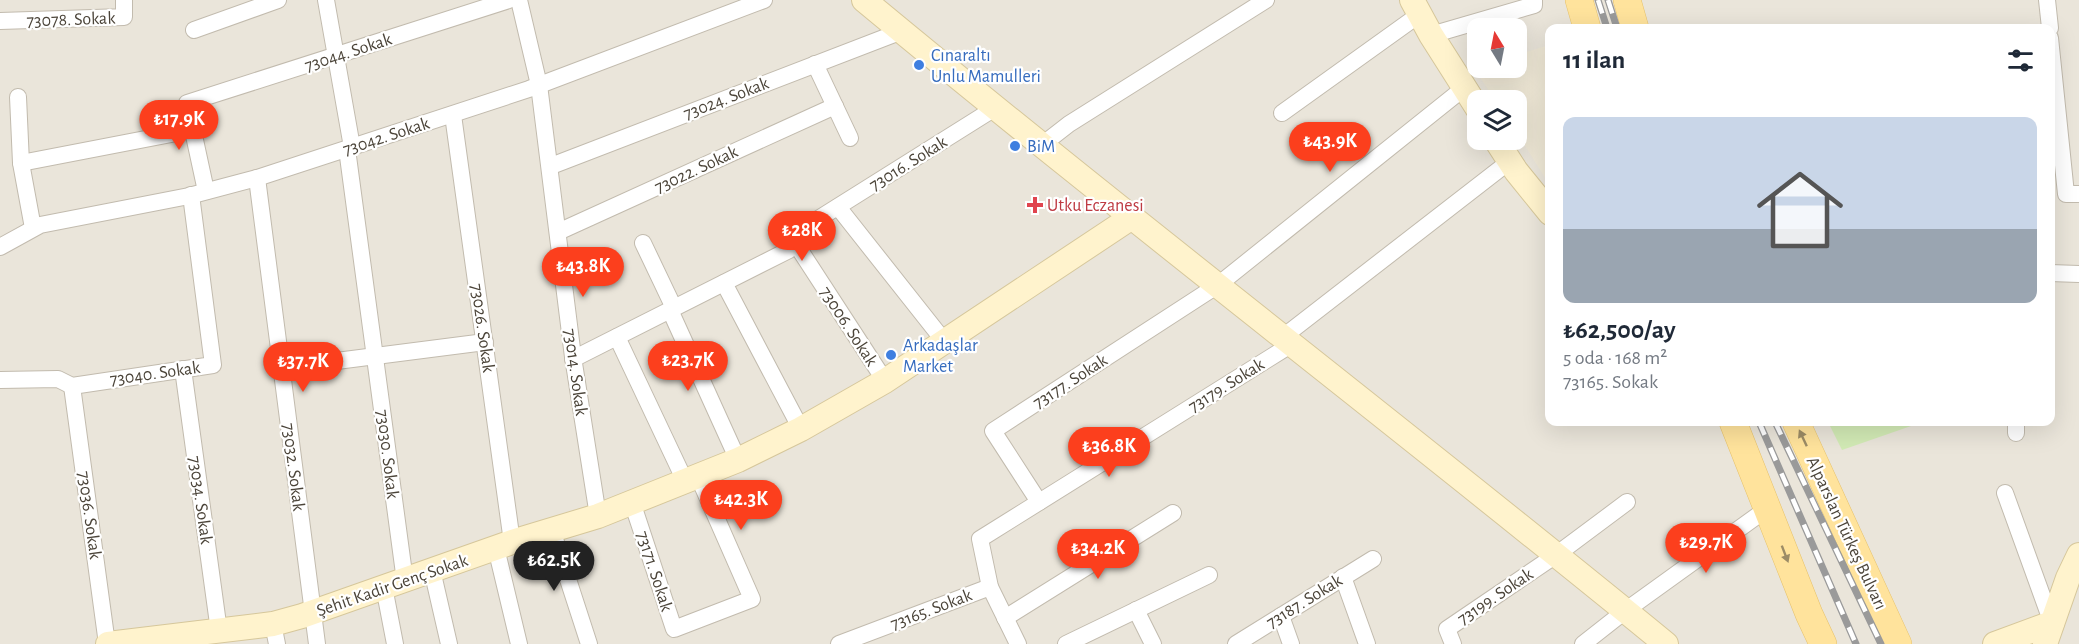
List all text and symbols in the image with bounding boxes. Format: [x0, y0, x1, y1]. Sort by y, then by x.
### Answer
street label: 73078. Sokak [26, 9, 117, 31]
north arrow [1467, 18, 1527, 78]
map controls [1467, 18, 1527, 150]
street label: 73044. Sokak [303, 30, 395, 75]
icon: filters [2004, 44, 2037, 77]
place label: Cınaraltı Unlu Mamulleri [931, 47, 1041, 86]
text: 11 ilan [1563, 47, 1625, 73]
marker: Cınaraltı Unlu Mamulleri [912, 58, 926, 72]
street label: 73024. Sokak [681, 74, 772, 123]
button: layers [1467, 90, 1527, 150]
pin: ₺17.9K [130, 100, 228, 151]
text: ₺17.9K [153, 109, 205, 129]
street label: 73042. Sokak [341, 114, 433, 159]
pin: ₺43.9K [1281, 122, 1379, 173]
text: ₺43.9K [1303, 131, 1357, 151]
street label: 73016. Sokak [867, 133, 951, 195]
place label: BiM [1027, 138, 1055, 156]
marker: BiM [1008, 139, 1022, 153]
street label: 73022. Sokak [652, 143, 741, 197]
icon: home [1746, 156, 1854, 264]
place label: Utku Eczanesi [1047, 197, 1144, 215]
marker: Utku Eczanesi [1028, 198, 1042, 212]
pin: ₺28K [766, 211, 838, 262]
text: ₺28K [782, 220, 822, 240]
pin: ₺43.8K [534, 247, 632, 298]
text: ₺43.8K [556, 256, 610, 276]
street label: 73026. Sokak [467, 283, 497, 374]
street label: 73006. Sokak [816, 284, 881, 370]
text: ₺62,500/ay [1563, 317, 1676, 343]
street label: 73014. Sokak [560, 327, 590, 418]
place label: Arkadaşlar Market [903, 337, 978, 376]
pin: ₺23.7K [639, 341, 737, 392]
pin: ₺37.7K [254, 342, 352, 393]
marker: Arkadaşlar Market [884, 348, 898, 362]
text: 5 oda · 168 m² [1563, 348, 1667, 368]
text: ₺23.7K [662, 350, 714, 370]
text: ₺37.7K [277, 351, 329, 371]
street label: 73177. Sokak [1030, 351, 1112, 412]
street label: 73179. Sokak [1185, 355, 1268, 416]
street label: 73040. Sokak [109, 359, 202, 389]
text: 73165. Sokak [1563, 372, 1658, 392]
street label: 73030. Sokak [373, 408, 402, 501]
street label: 73032. Sokak [279, 422, 307, 513]
pin: ₺36.8K [1060, 427, 1158, 478]
one-way arrow [1799, 430, 1808, 447]
text: ₺36.8K [1082, 436, 1136, 456]
street label: Alparslan Türkeş Bulvarı [1803, 454, 1889, 613]
street label: 73034. Sokak [185, 455, 215, 546]
street label: 73036. Sokak [74, 470, 104, 561]
pin: ₺42.3K [692, 480, 790, 531]
text: ₺42.3K [714, 489, 768, 509]
pin: ₺29.7K [1657, 523, 1755, 574]
street label: 73171. Sokak [633, 529, 676, 614]
pin: ₺34.2K [1049, 529, 1147, 580]
text: ₺29.7K [1679, 532, 1733, 552]
text: ₺34.2K [1071, 538, 1125, 558]
pin: ₺62.5K [505, 541, 603, 592]
one-way arrow [1781, 545, 1791, 563]
text: ₺62.5K [527, 550, 581, 570]
street label: Şehit Kadir Genç Sokak [314, 551, 471, 620]
street label: 73199. Sokak [1455, 565, 1537, 628]
street label: 73187. Sokak [1263, 571, 1346, 632]
street label: 73165. Sokak [888, 586, 975, 634]

